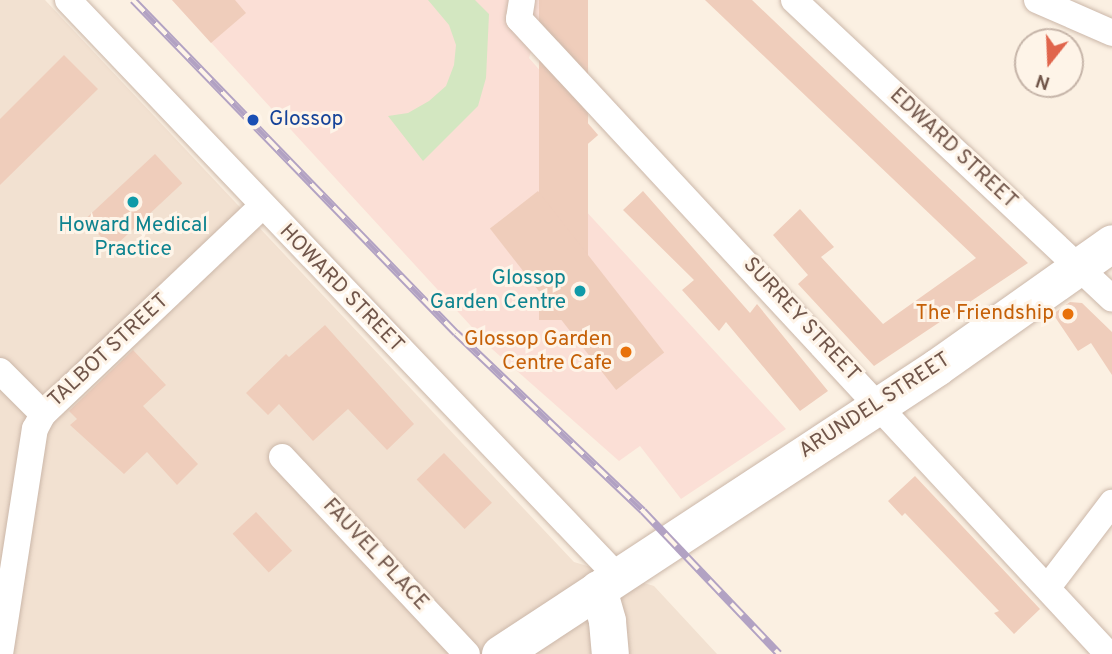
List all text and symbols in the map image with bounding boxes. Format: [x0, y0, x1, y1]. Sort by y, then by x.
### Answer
north arrow [1014, 28, 1084, 98]
text: N [1033, 68, 1053, 95]
street label: EDWARD STREET [884, 83, 1022, 215]
place label: Glossop [269, 107, 343, 133]
marker: Glossop [243, 110, 263, 130]
marker: Howard Medical Practice [125, 194, 141, 210]
place label: Howard Medical Practice [58, 213, 208, 263]
street label: HOWARD STREET [273, 220, 409, 358]
street label: SURREY STREET [737, 252, 865, 388]
place label: Glossop Garden Centre [430, 266, 566, 316]
marker: Glossop Garden Centre [572, 283, 588, 299]
street label: TALBOT STREET [43, 289, 175, 413]
place label: The Friendship [915, 301, 1054, 327]
marker: The Friendship [1060, 306, 1076, 322]
place label: Glossop Garden Centre Cafe [464, 327, 612, 377]
marker: Glossop Garden Centre Cafe [618, 344, 634, 360]
street label: ARUNDEL STREET [794, 348, 956, 464]
street label: FAUVEL PLACE [317, 494, 433, 616]

